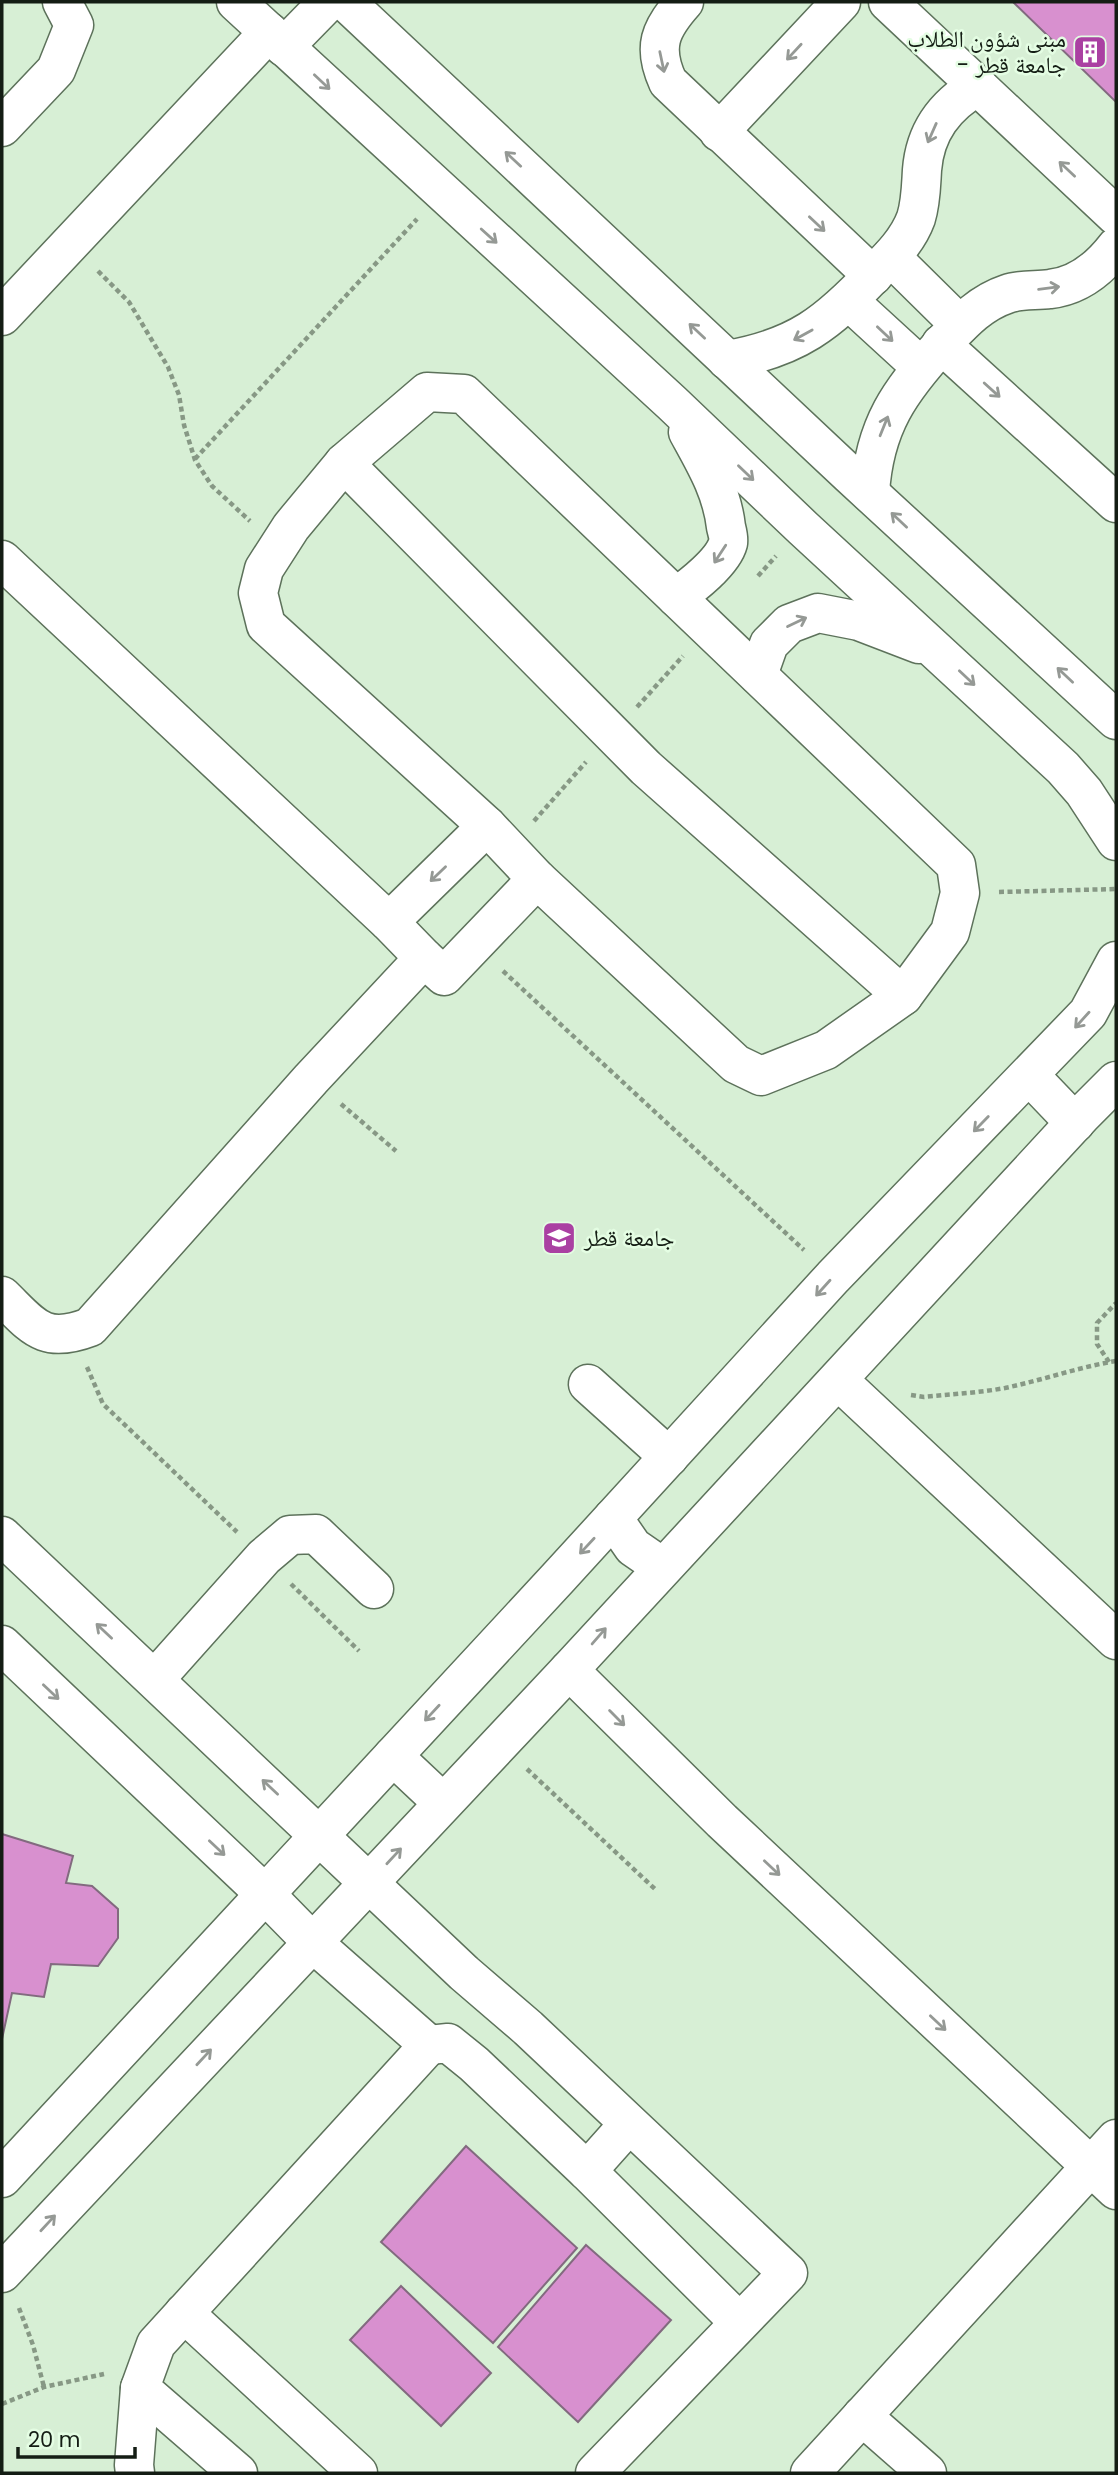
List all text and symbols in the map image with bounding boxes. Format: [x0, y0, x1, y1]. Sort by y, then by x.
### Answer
place label: مبنى شؤون الطلاب - جامعة قطر [907, 23, 1066, 81]
building icon: مبنى شؤون الطلاب - جامعة قطر [1071, 33, 1109, 71]
one-way arrow [786, 43, 803, 60]
one-way arrow [655, 50, 669, 73]
one-way arrow [313, 74, 331, 90]
one-way arrow [925, 122, 938, 144]
one-way arrow [505, 150, 522, 167]
one-way arrow [1059, 161, 1076, 178]
one-way arrow [808, 216, 825, 233]
one-way arrow [480, 228, 498, 244]
one-way arrow [1037, 281, 1060, 294]
one-way arrow [688, 323, 705, 340]
one-way arrow [876, 325, 893, 342]
one-way arrow [793, 328, 813, 342]
one-way arrow [983, 382, 1000, 399]
one-way arrow [878, 416, 891, 438]
one-way arrow [737, 465, 754, 482]
one-way arrow [891, 511, 908, 528]
one-way arrow [713, 544, 728, 563]
one-way arrow [786, 615, 807, 629]
one-way arrow [1057, 666, 1074, 683]
one-way arrow [958, 670, 976, 686]
one-way arrow [430, 865, 447, 882]
one-way arrow [1073, 1011, 1090, 1028]
one-way arrow [973, 1115, 990, 1132]
school or university icon: جامعة قطر [540, 1219, 578, 1257]
place label: جامعة قطر [583, 1222, 674, 1254]
one-way arrow [815, 1279, 831, 1297]
one-way arrow [579, 1537, 595, 1555]
one-way arrow [96, 1623, 113, 1640]
one-way arrow [591, 1627, 607, 1645]
one-way arrow [42, 1684, 59, 1701]
one-way arrow [424, 1704, 441, 1721]
one-way arrow [608, 1709, 625, 1726]
one-way arrow [261, 1779, 278, 1796]
one-way arrow [208, 1840, 225, 1857]
one-way arrow [386, 1847, 402, 1865]
one-way arrow [763, 1859, 780, 1876]
one-way arrow [929, 2014, 946, 2031]
one-way arrow [196, 2048, 212, 2066]
one-way arrow [40, 2215, 57, 2232]
scale bar [18, 2416, 135, 2460]
text: 20 m [28, 2425, 81, 2454]

